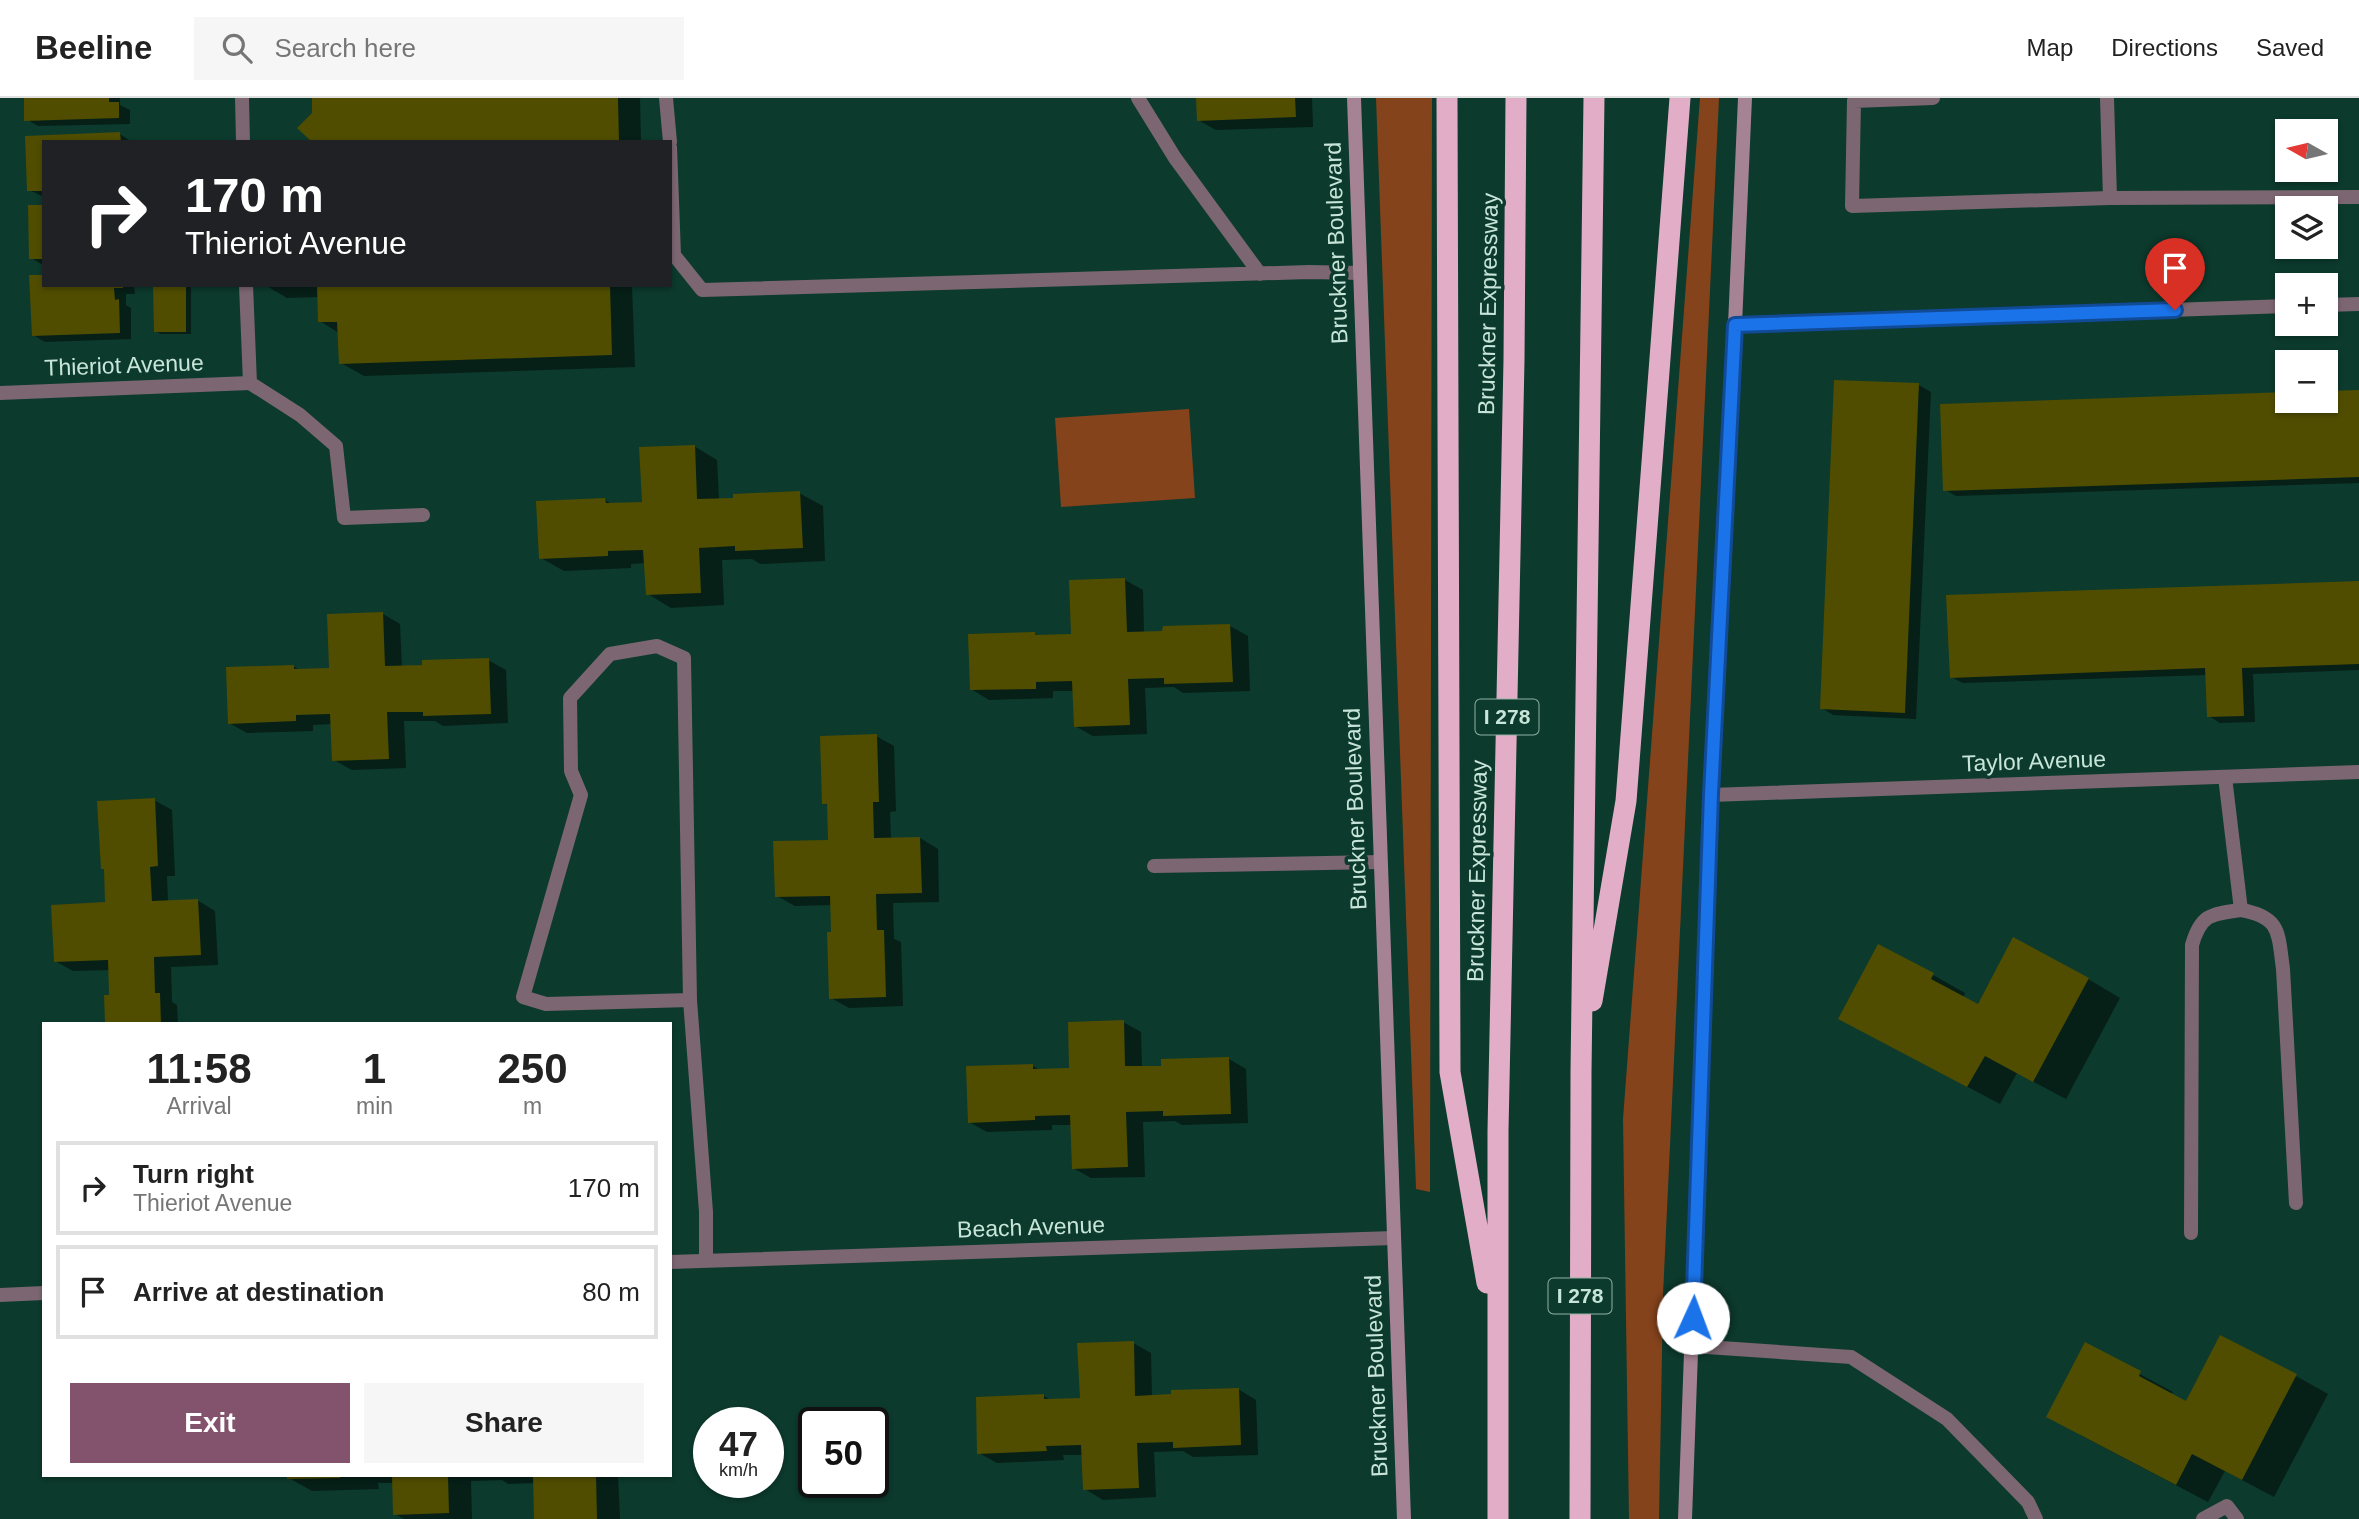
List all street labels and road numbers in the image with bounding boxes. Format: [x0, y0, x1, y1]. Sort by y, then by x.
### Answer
street label: Bruckner Boulevard [1319, 142, 1353, 344]
street label: Bruckner Expressway [1473, 192, 1503, 415]
street label: Thieriot Avenue [44, 349, 204, 381]
road number: I 278 [1476, 700, 1538, 734]
street label: Bruckner Boulevard [1338, 708, 1372, 910]
street label: Taylor Avenue [1962, 745, 2106, 777]
street label: Bruckner Expressway [1462, 759, 1492, 982]
street label: Beach Avenue [957, 1211, 1105, 1243]
street label: Bruckner Boulevard [1359, 1275, 1393, 1477]
road number: I 278 [1548, 1278, 1612, 1314]

